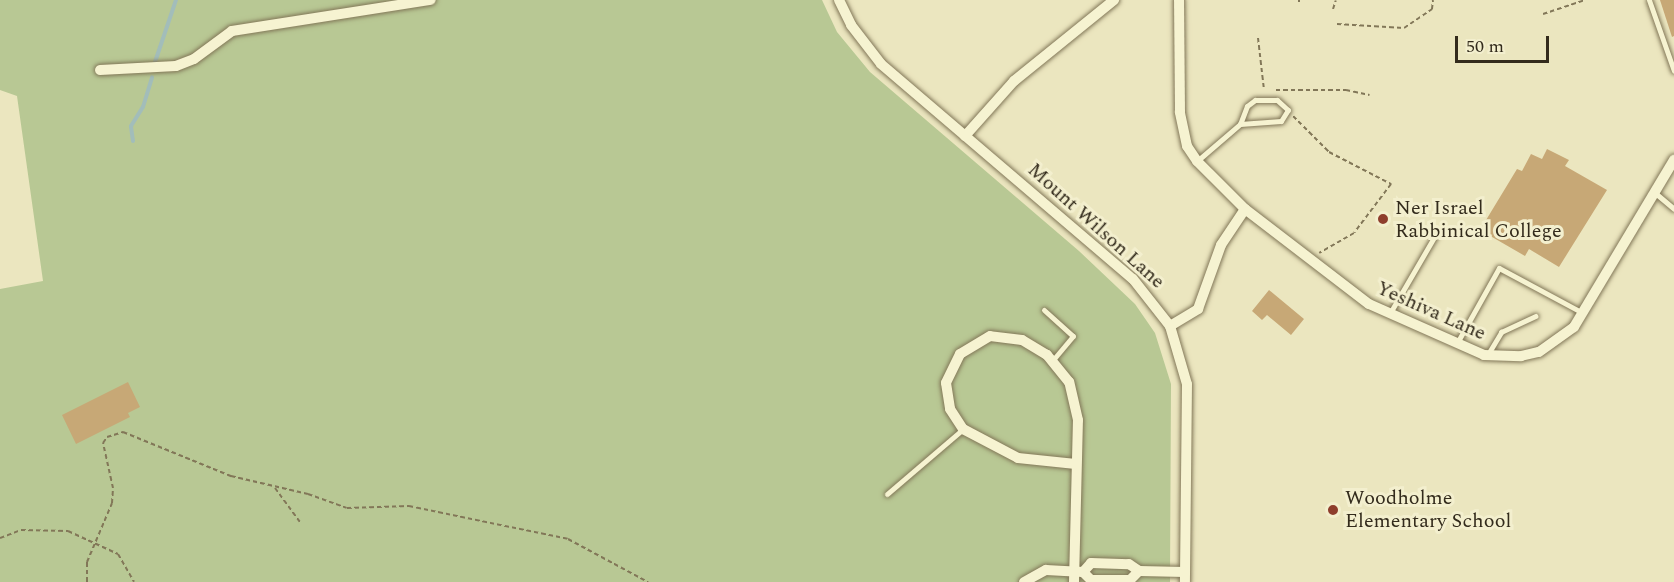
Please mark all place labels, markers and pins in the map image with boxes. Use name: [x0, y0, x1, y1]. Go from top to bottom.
place label: Ner Israel Rabbinical College: [1395, 196, 1562, 243]
marker: Ner Israel Rabbinical College: [1376, 212, 1390, 226]
place label: Woodholme Elementary School: [1345, 486, 1511, 533]
marker: Woodholme Elementary School: [1326, 503, 1340, 517]

